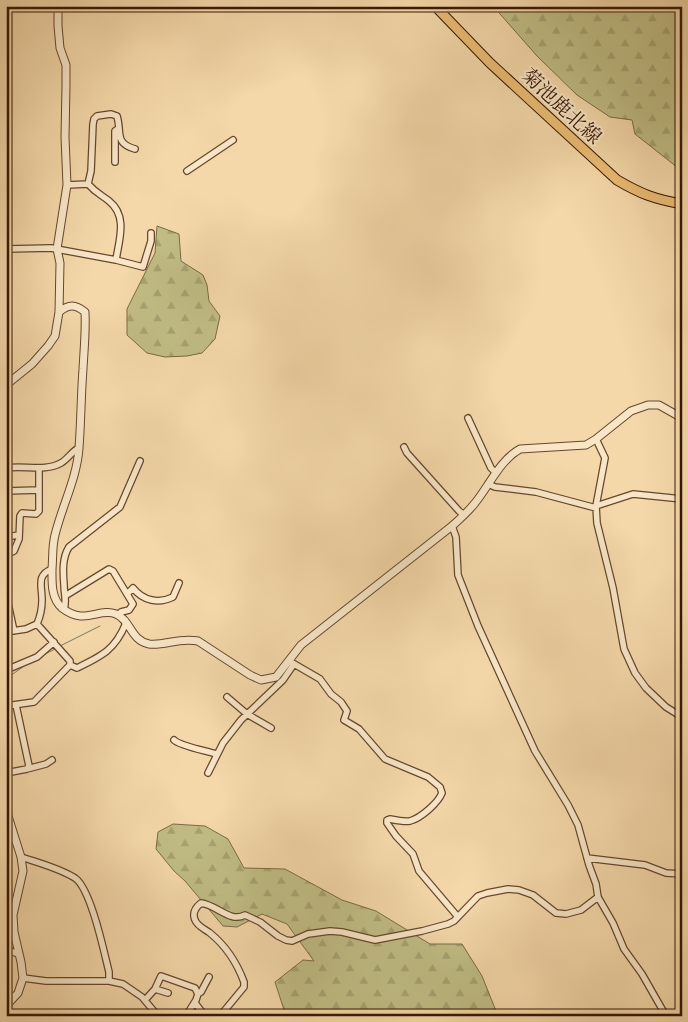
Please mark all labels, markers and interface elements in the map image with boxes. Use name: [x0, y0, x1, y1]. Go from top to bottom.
street label: 菊池鹿北線: [516, 64, 606, 150]

